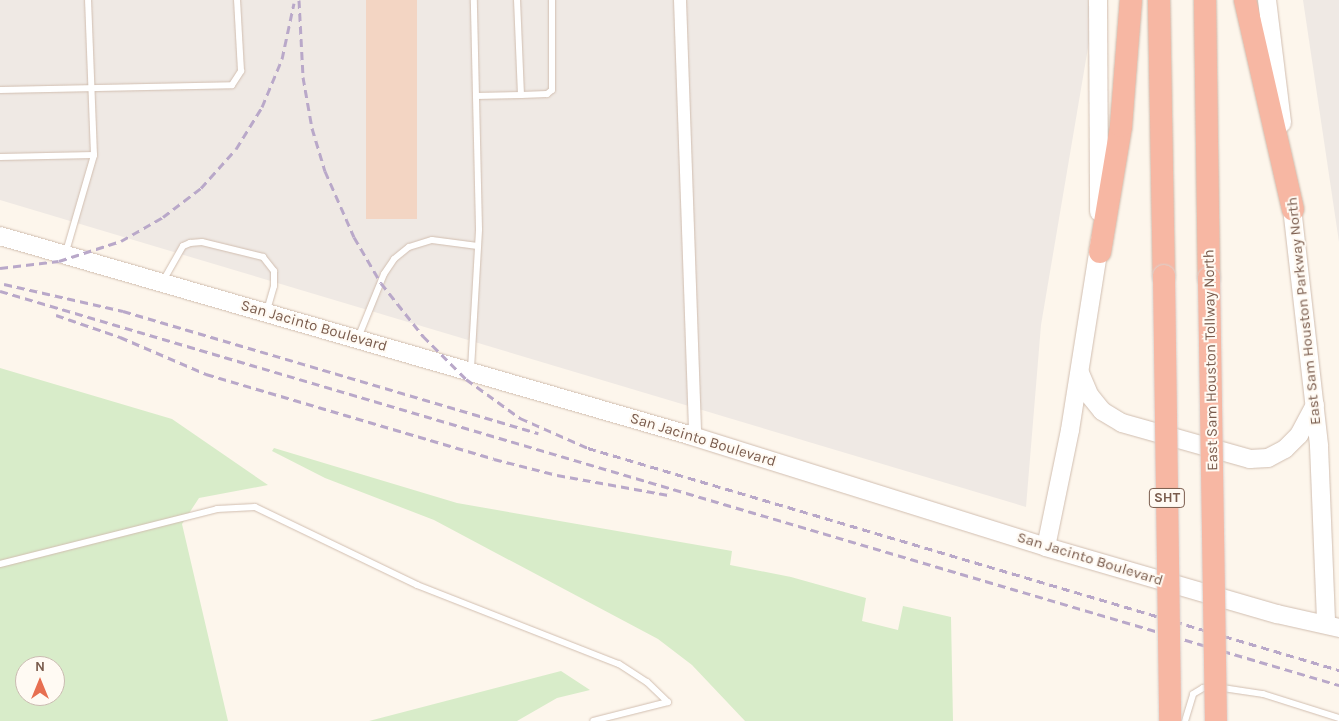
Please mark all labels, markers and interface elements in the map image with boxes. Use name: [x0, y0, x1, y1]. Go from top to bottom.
street label: East Sam Houston Parkway North: [1283, 196, 1325, 426]
street label: East Sam Houston Tollway North: [1200, 249, 1222, 471]
street label: San Jacinto Boulevard: [239, 296, 389, 356]
street label: San Jacinto Boulevard: [628, 409, 778, 471]
road number: SHT: [1148, 486, 1186, 509]
street label: San Jacinto Boulevard: [1015, 528, 1165, 590]
north arrow: [15, 656, 65, 706]
text: N: [35, 658, 45, 675]

